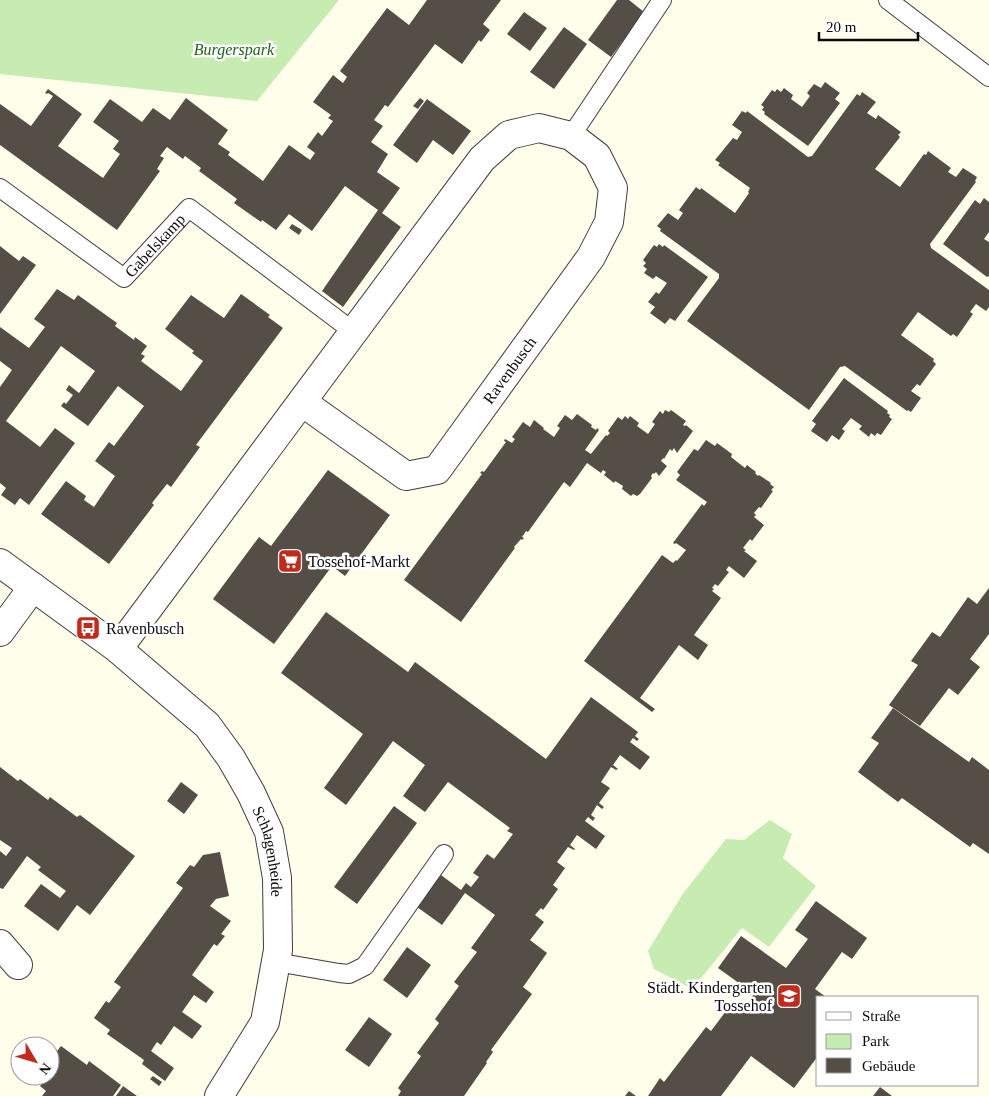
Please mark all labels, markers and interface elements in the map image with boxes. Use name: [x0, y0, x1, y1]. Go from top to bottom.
scale bar: [819, 10, 918, 42]
text: 20 m: [826, 19, 857, 35]
park label: Burgerspark: [194, 41, 275, 59]
street label: Gabelskamp: [121, 210, 189, 281]
street label: Ravenbusch: [480, 334, 539, 407]
supermarket icon: Tossehof-Markt: [277, 548, 303, 574]
place label: Tossehof-Markt: [308, 553, 411, 570]
bus stop icon: Ravenbusch: [75, 615, 101, 641]
place label: Ravenbusch: [106, 620, 184, 637]
street label: Schlagenheide: [249, 803, 285, 897]
place label: Städt. Kindergarten Tossehof: [647, 979, 773, 1014]
school or university icon: Städt. Kindergarten Tossehof: [776, 983, 802, 1009]
legend: [816, 996, 979, 1086]
text: Straße: [862, 1008, 901, 1024]
text: Park: [862, 1033, 890, 1049]
north arrow: [10, 1036, 60, 1086]
text: Gebäude: [862, 1058, 916, 1074]
text: N: [36, 1060, 54, 1077]

